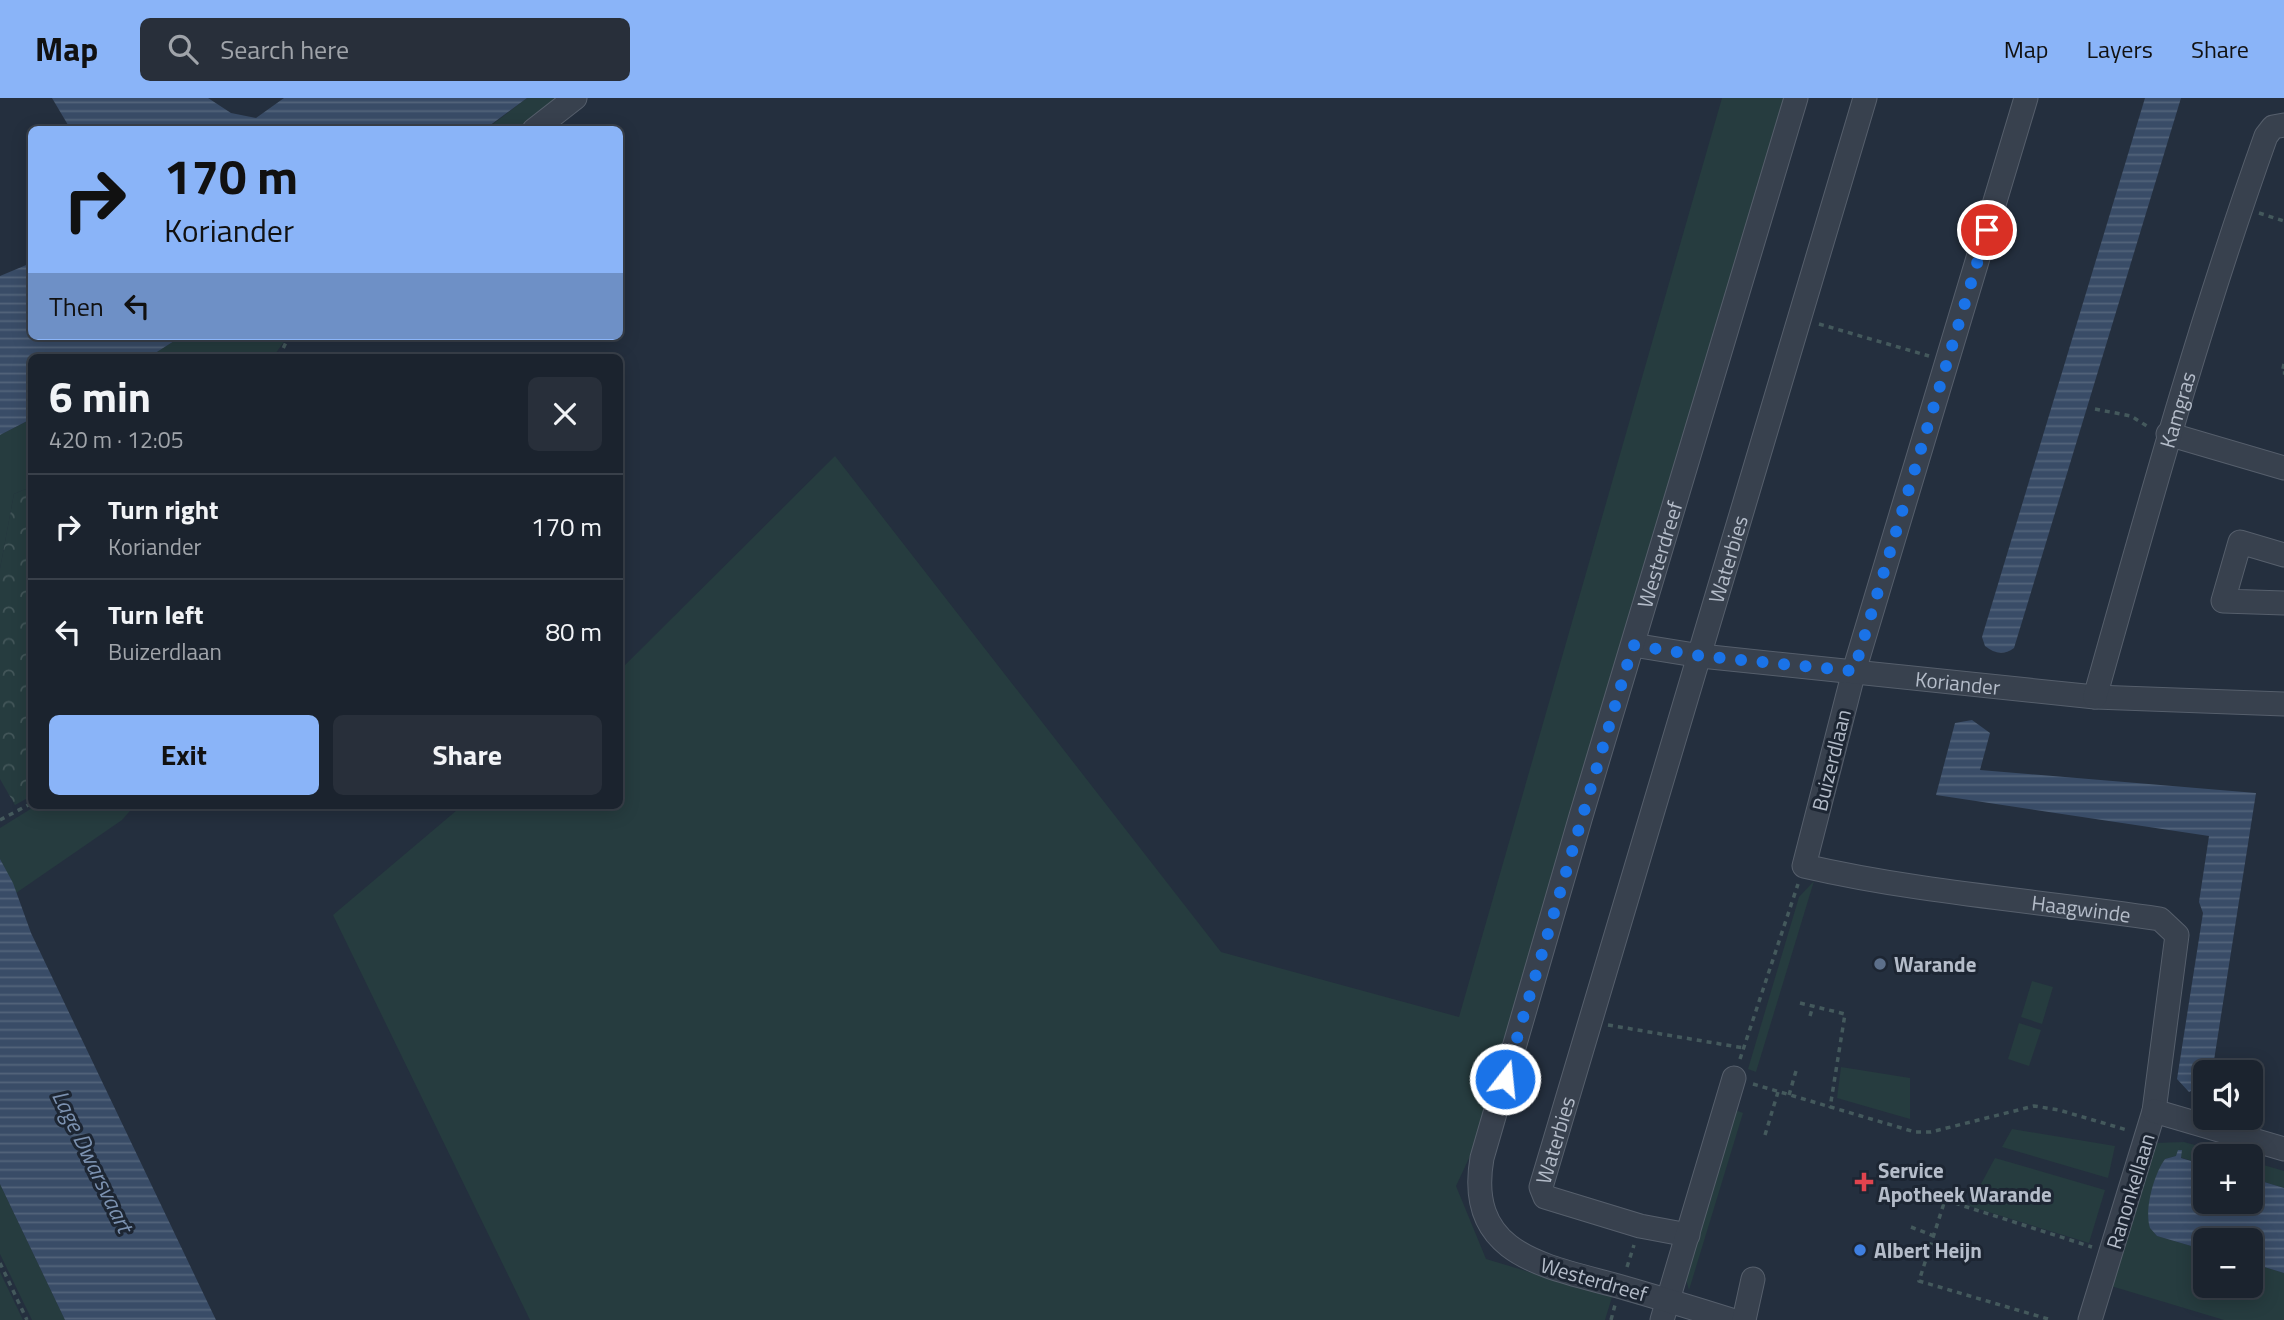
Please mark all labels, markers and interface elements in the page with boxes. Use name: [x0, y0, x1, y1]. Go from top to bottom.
search box: [140, 18, 630, 81]
text: Map: [35, 24, 98, 74]
icon: search: [164, 30, 202, 68]
text: Search here: [220, 30, 349, 69]
text: Map: [2004, 31, 2049, 67]
text: Layers: [2087, 31, 2153, 67]
text: Share: [2191, 31, 2249, 67]
text: 170 m: [164, 138, 298, 213]
icon: right: [49, 154, 140, 245]
pin: [1957, 200, 2017, 260]
text: Koriander: [164, 206, 294, 254]
icon: arrive: [1968, 211, 2006, 249]
text: Then: [49, 287, 104, 326]
icon: left: [118, 287, 156, 325]
text: 6 min: [49, 364, 151, 428]
street label: Kamgras: [2151, 367, 2204, 452]
button: close: [528, 377, 602, 451]
text: 420 m · 12:05: [49, 422, 184, 457]
text: Turn right: [108, 490, 219, 529]
street label: Westerdreef: [1628, 497, 1690, 612]
text: 170 m: [531, 507, 602, 546]
icon: right: [49, 508, 87, 546]
street label: Waterbies: [1700, 511, 1756, 607]
text: Koriander: [108, 529, 202, 564]
text: Turn left: [108, 595, 203, 634]
text: 80 m: [545, 612, 602, 651]
icon: left: [49, 613, 87, 651]
text: Buizerdlaan: [108, 634, 222, 669]
street label: Koriander: [1914, 662, 2002, 703]
street label: Buizerdlaan: [1803, 706, 1859, 814]
button: Exit: [49, 715, 319, 795]
button: Share: [333, 715, 602, 795]
street label: Haagwinde: [2030, 886, 2133, 931]
place label: Warande: [1894, 948, 1976, 980]
marker: Warande: [1872, 956, 1888, 972]
position arrow: [1468, 1042, 1542, 1116]
map controls: [2193, 1060, 2263, 1298]
button: sound: [2193, 1060, 2263, 1130]
water label: Lage Dwarsvaart: [43, 1084, 144, 1241]
street label: Waterbies: [1527, 1092, 1583, 1188]
street label: Ranonkellaan: [2097, 1129, 2163, 1253]
button: +: [2193, 1144, 2263, 1214]
place label: Service Apotheek Warande: [1878, 1154, 2052, 1210]
marker: Service Apotheek Warande: [1856, 1174, 1872, 1190]
button: −: [2193, 1228, 2263, 1298]
place label: Albert Heijn: [1874, 1234, 1982, 1266]
marker: Albert Heijn: [1852, 1242, 1868, 1258]
street label: Westerdreef: [1537, 1248, 1651, 1310]

